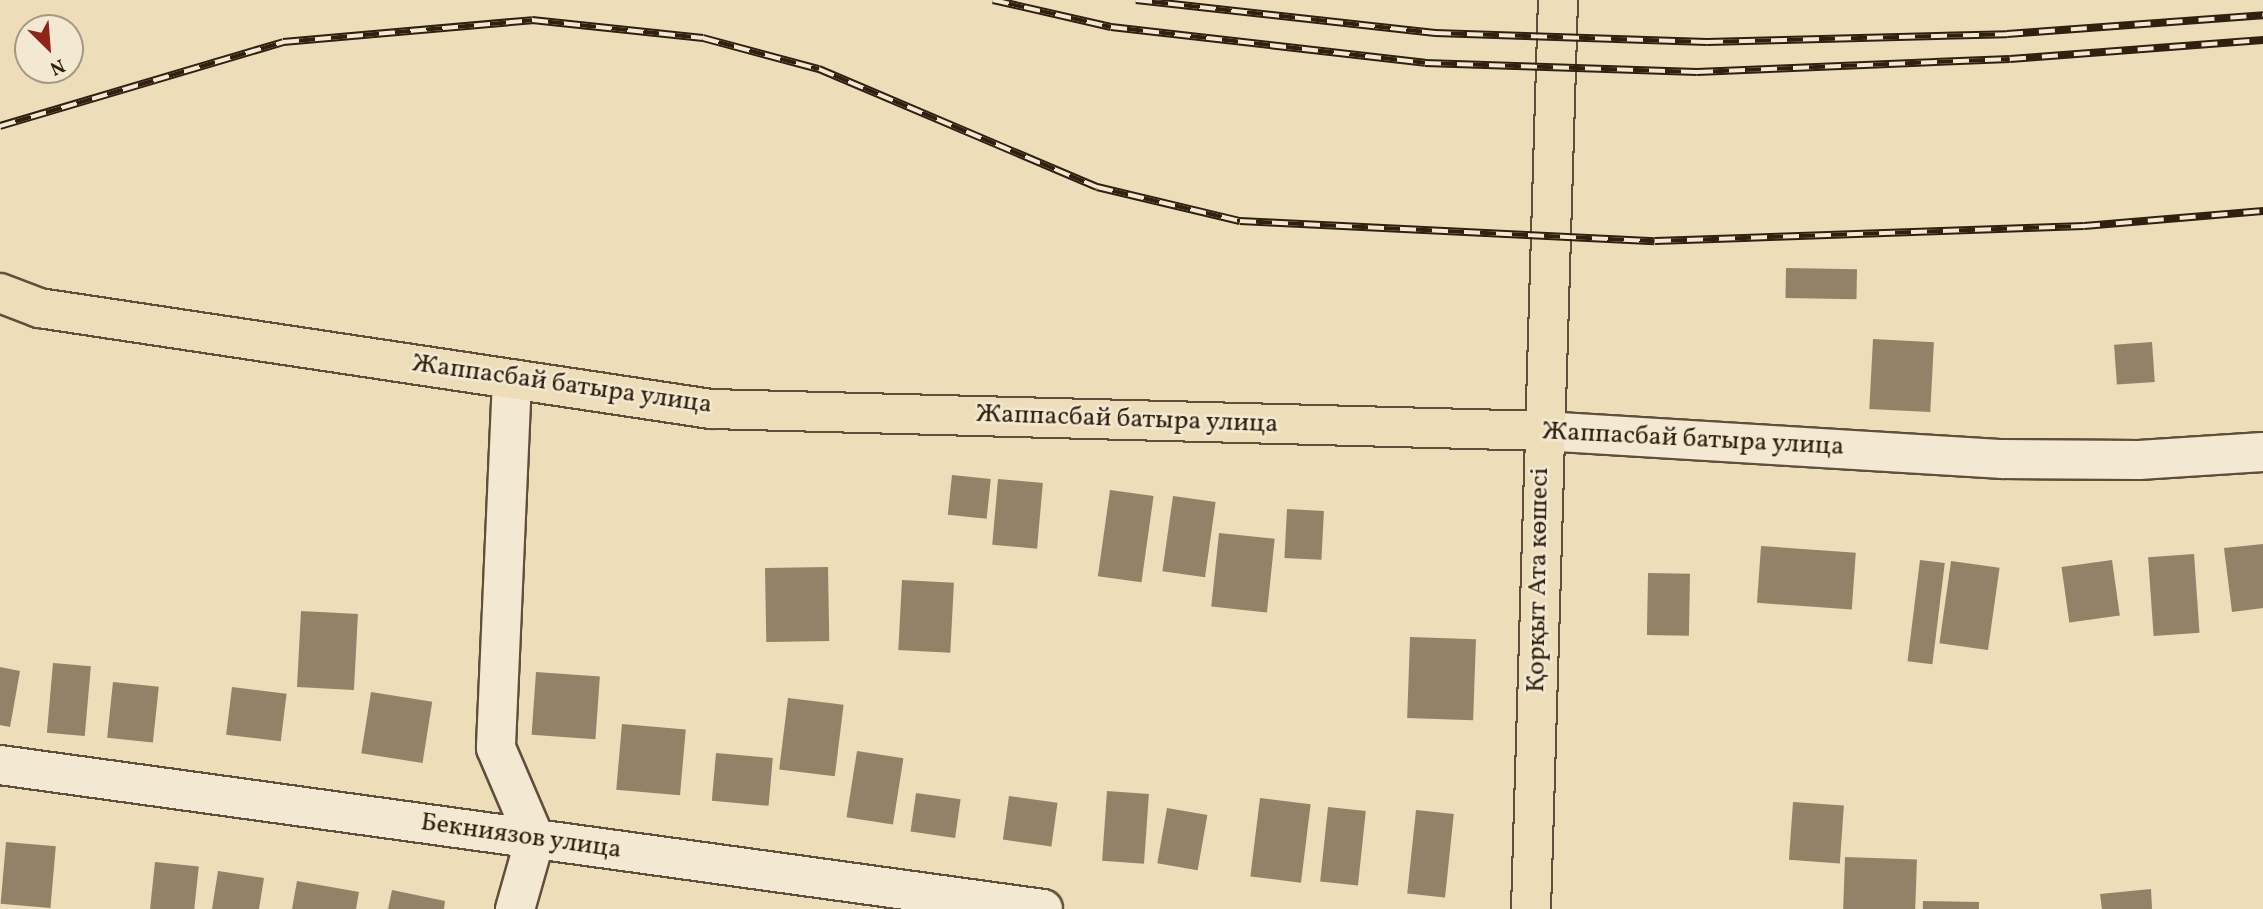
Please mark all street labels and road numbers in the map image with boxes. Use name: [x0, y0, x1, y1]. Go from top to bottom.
street label: Жаппасбай батыра улица: [410, 348, 714, 422]
street label: Жаппасбай батыра улица: [975, 399, 1279, 441]
street label: Жаппасбай батыра улица: [1541, 416, 1845, 464]
street label: Қорқыт Ата көшесі: [1521, 467, 1557, 693]
street label: Бекниязов улица: [418, 807, 624, 867]

